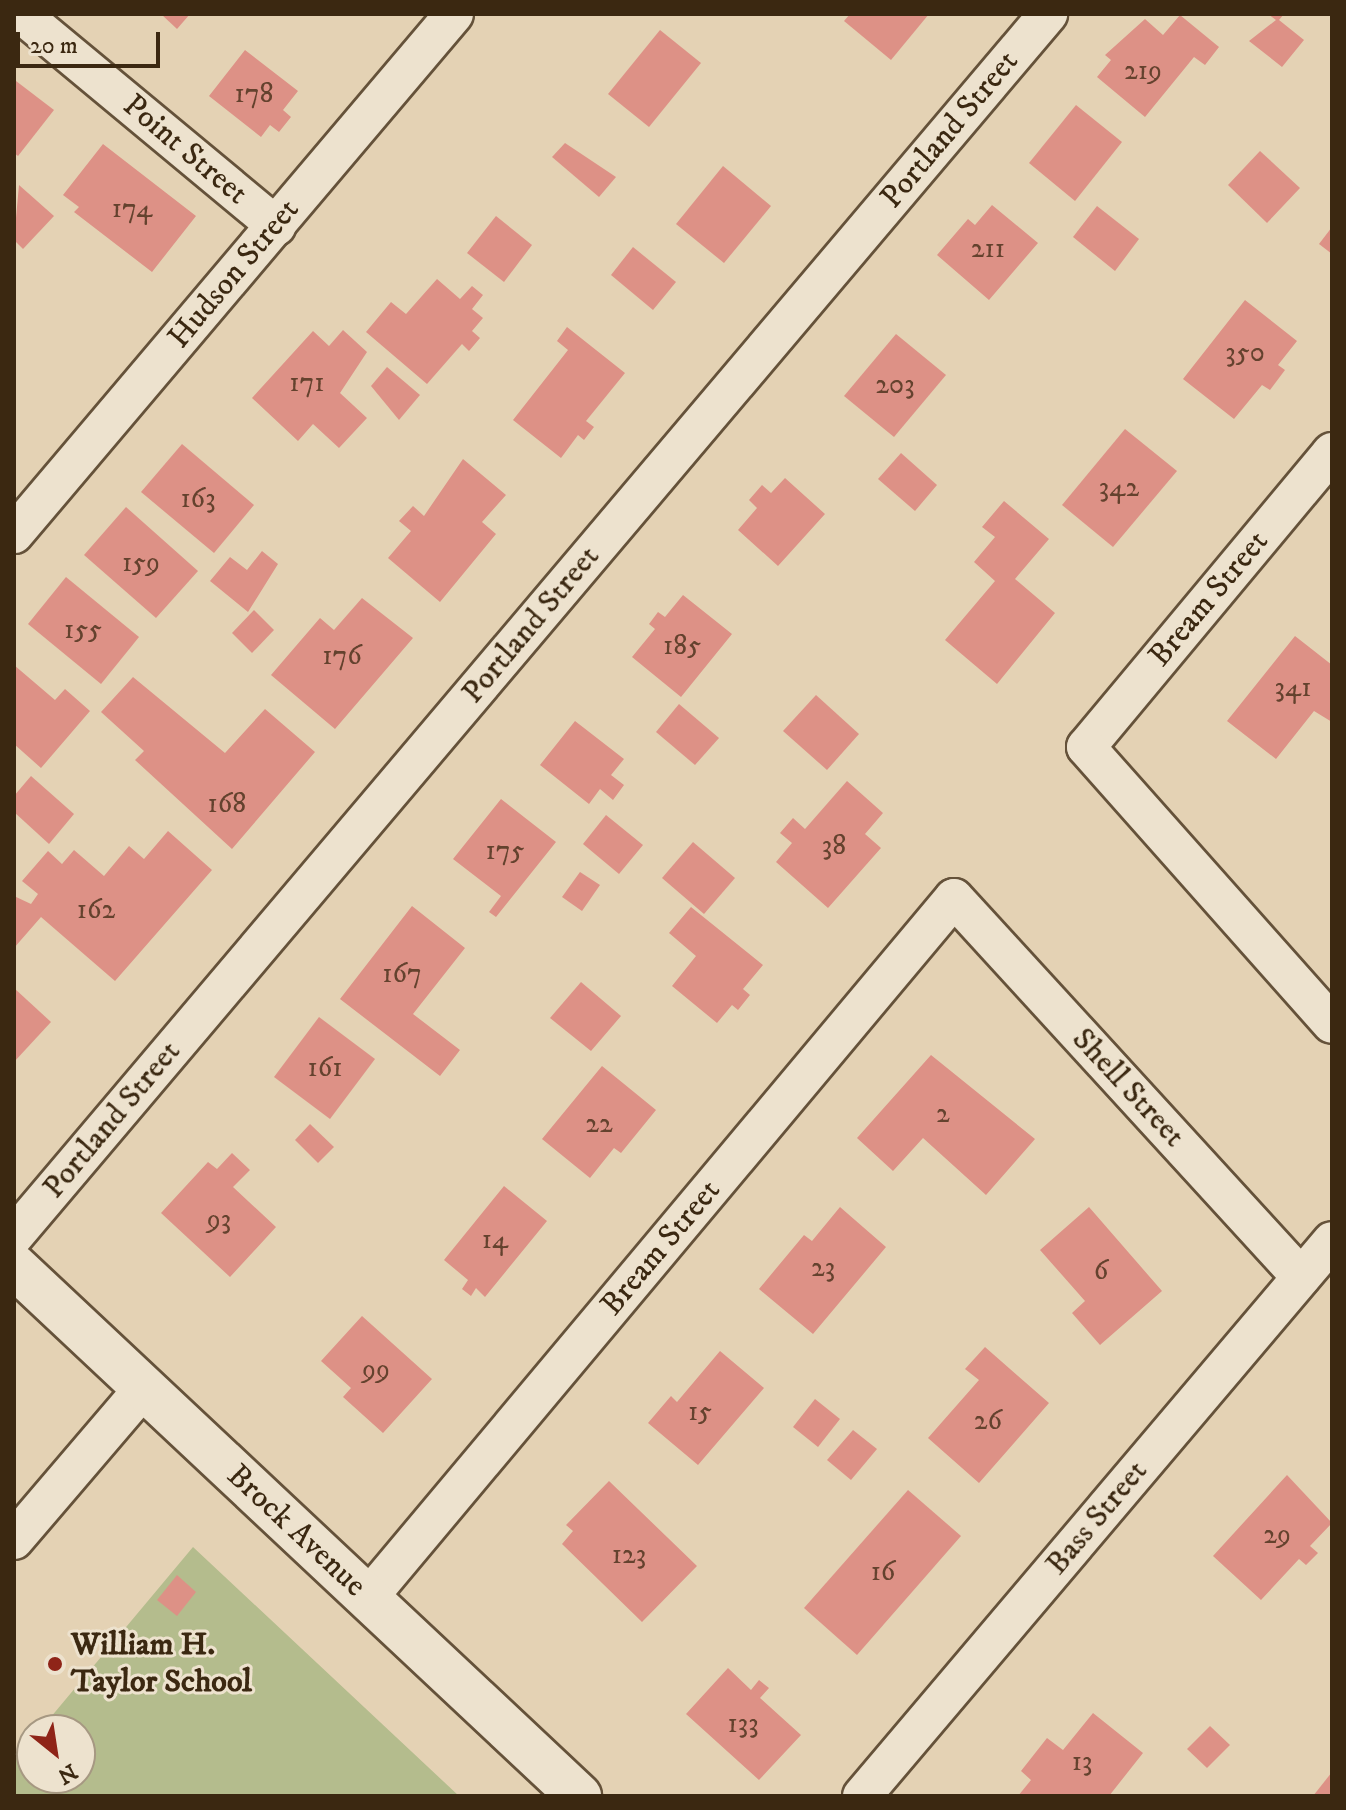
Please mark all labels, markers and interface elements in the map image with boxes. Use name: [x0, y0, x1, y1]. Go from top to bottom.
scale bar: [20, 16, 164, 66]
text: 20 m: [30, 31, 78, 61]
street label: Portland Street: [873, 43, 1027, 217]
house number: 219: [1124, 54, 1162, 88]
house number: 178: [234, 77, 274, 111]
street label: Point Street: [115, 87, 255, 213]
street label: Hudson Street: [160, 191, 308, 357]
house number: 174: [112, 192, 152, 226]
house number: 211: [971, 232, 1005, 266]
house number: 350: [1225, 336, 1265, 370]
house number: 171: [289, 366, 325, 400]
house number: 203: [875, 368, 915, 402]
house number: 342: [1099, 471, 1139, 505]
house number: 163: [180, 482, 216, 516]
street label: Bream Street: [1141, 523, 1277, 675]
street label: Portland Street: [454, 538, 608, 712]
house number: 159: [122, 546, 160, 580]
house number: 155: [64, 613, 102, 647]
house number: 185: [663, 629, 701, 663]
house number: 176: [322, 639, 362, 673]
house number: 341: [1275, 671, 1311, 705]
house number: 168: [208, 787, 246, 821]
house number: 38: [822, 829, 846, 863]
house number: 175: [486, 834, 524, 868]
house number: 162: [77, 893, 115, 927]
house number: 167: [382, 957, 422, 991]
street label: Shell Street: [1063, 1021, 1193, 1155]
street label: Portland Street: [35, 1033, 189, 1207]
house number: 161: [308, 1051, 342, 1085]
house number: 2: [936, 1097, 950, 1131]
house number: 22: [585, 1107, 613, 1141]
street label: Bream Street: [593, 1172, 729, 1324]
house number: 93: [207, 1203, 231, 1237]
house number: 14: [482, 1223, 508, 1257]
house number: 23: [811, 1251, 835, 1285]
house number: 6: [1094, 1254, 1108, 1288]
house number: 99: [362, 1353, 390, 1387]
house number: 15: [688, 1395, 712, 1429]
house number: 26: [974, 1404, 1002, 1438]
street label: Bass Street: [1038, 1453, 1156, 1583]
street label: Brock Avenue: [218, 1457, 374, 1605]
house number: 29: [1263, 1518, 1291, 1552]
house number: 123: [612, 1538, 646, 1572]
house number: 16: [871, 1555, 895, 1589]
place label: William H. Taylor School: [71, 1627, 252, 1702]
marker: William H. Taylor School: [46, 1655, 64, 1673]
house number: 133: [727, 1707, 759, 1741]
north arrow: [16, 1714, 96, 1794]
house number: 13: [1072, 1745, 1092, 1779]
text: N: [53, 1757, 82, 1790]

